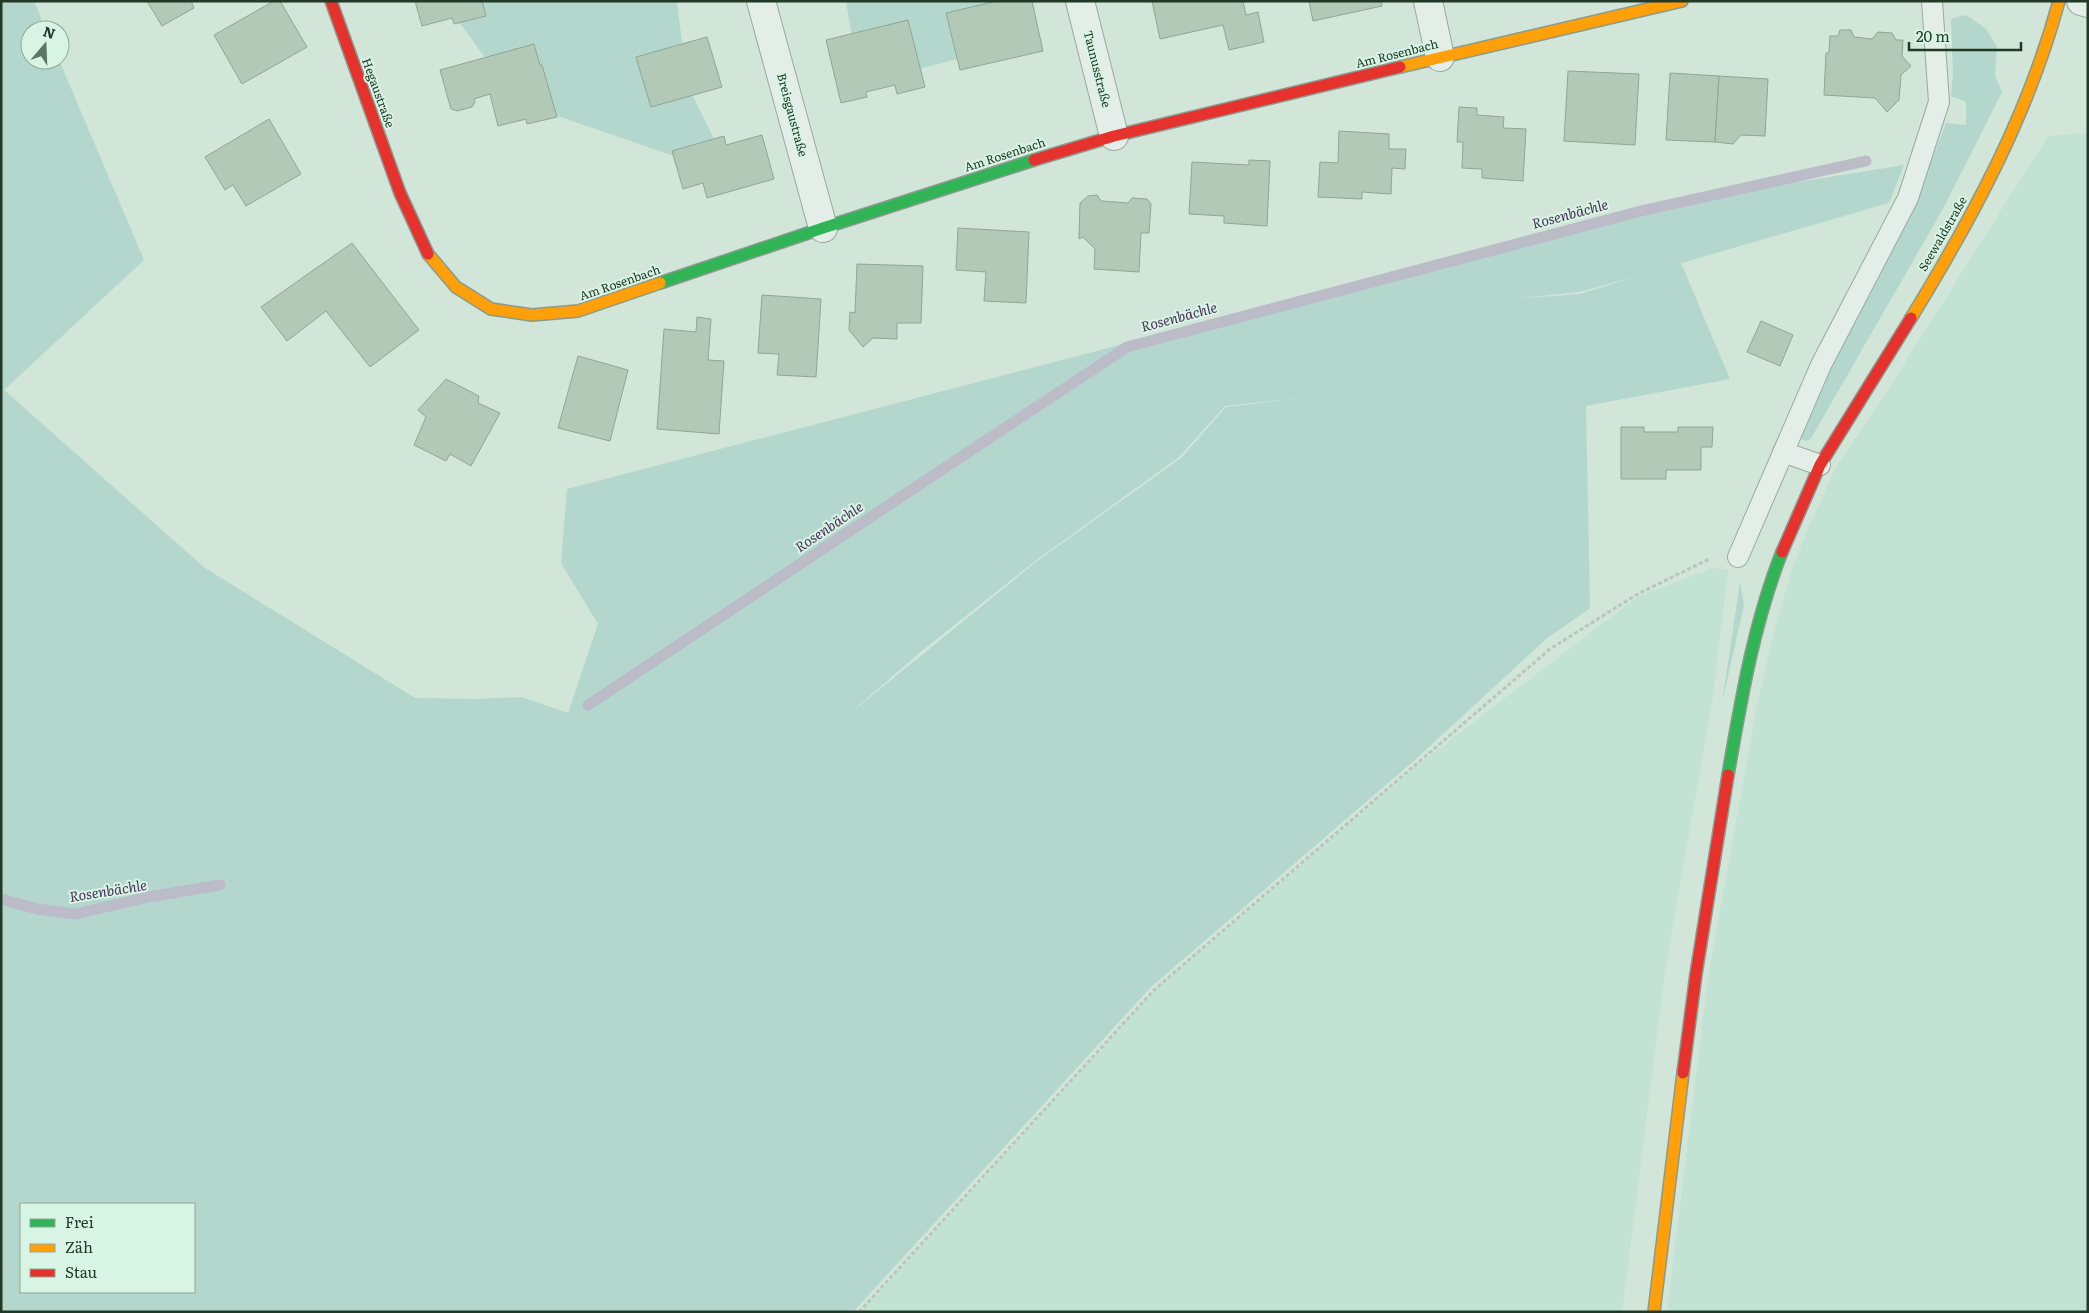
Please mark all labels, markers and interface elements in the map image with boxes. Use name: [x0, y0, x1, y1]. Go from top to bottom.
north arrow: [20, 20, 70, 70]
text: N: [41, 20, 59, 43]
scale bar: [1909, 20, 2022, 52]
text: 20 m: [1916, 24, 1950, 47]
street label: Taunusstraße: [1080, 28, 1116, 109]
street label: Am Rosenbach: [1354, 34, 1440, 72]
street label: Hegaustraße: [358, 55, 400, 130]
street label: Breisgaustraße: [773, 71, 813, 159]
street label: Am Rosenbach: [962, 132, 1048, 176]
water label: Rosenbächle: [1529, 193, 1610, 233]
street label: Seewaldstraße: [1913, 193, 1971, 274]
street label: Am Rosenbach: [577, 260, 663, 304]
water label: Rosenbächle: [1138, 296, 1219, 336]
water label: Rosenbächle: [790, 496, 867, 556]
water label: Rosenbächle: [68, 874, 148, 906]
legend: [20, 1203, 195, 1293]
text: Frei: [65, 1210, 94, 1233]
text: Zäh: [65, 1235, 93, 1258]
text: Stau: [65, 1260, 97, 1283]

